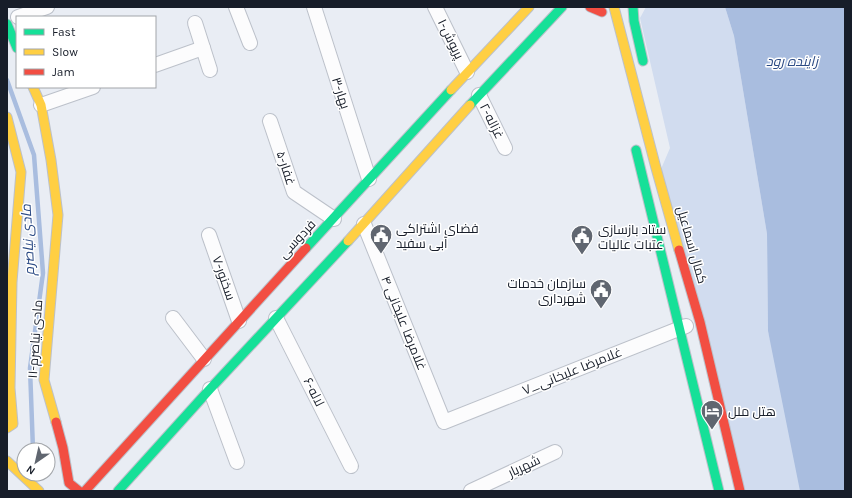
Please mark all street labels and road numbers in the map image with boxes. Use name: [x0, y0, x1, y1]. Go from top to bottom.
street label: ۱-پریوش: [433, 17, 467, 63]
street label: ۳-بهار: [329, 75, 353, 111]
street label: ۲-غزاله: [477, 101, 507, 141]
street label: ۵-غفار: [273, 149, 299, 187]
street label: کمال اسماعیل: [673, 205, 710, 286]
street label: فردوسی: [275, 217, 319, 261]
street label: ۷-سخنور: [209, 254, 239, 302]
street label: ۴ غلامرضا علیخانی: [378, 274, 430, 372]
street label: ۱۱-مادی نیاصرم: [25, 299, 47, 379]
street label: ۷_غلامرضا علیخانی: [520, 344, 624, 398]
street label: ۶-لاله: [300, 375, 328, 409]
street label: شهریار: [505, 452, 543, 480]

